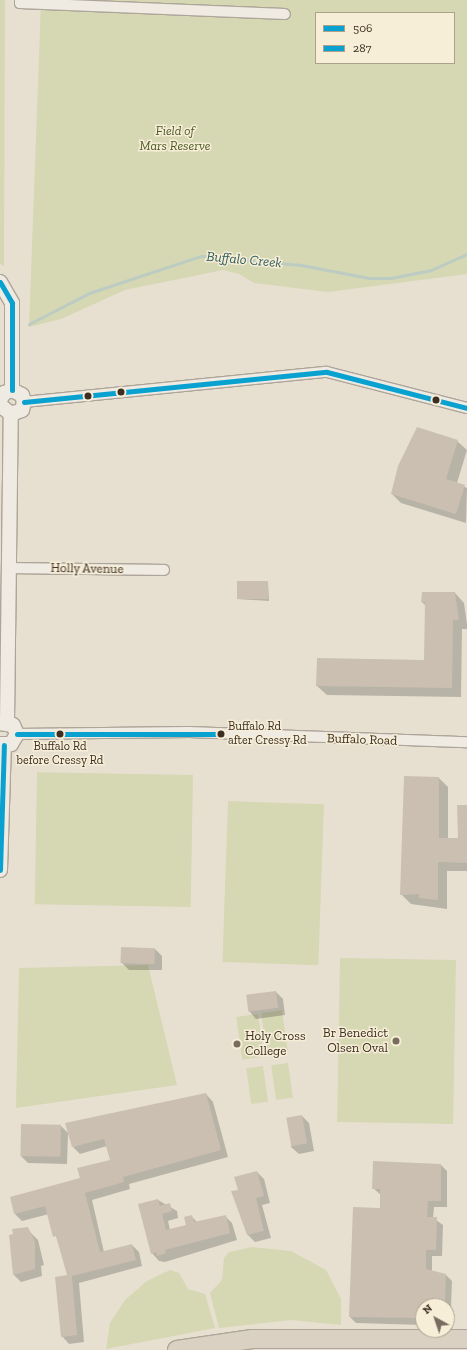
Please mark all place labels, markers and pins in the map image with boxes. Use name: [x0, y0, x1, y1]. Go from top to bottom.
unlabelled marker: [116, 387, 126, 397]
unlabelled marker: [83, 391, 93, 401]
unlabelled marker: [431, 395, 441, 405]
place label: Buffalo Rd after Cressy Rd: [228, 720, 307, 748]
marker: Buffalo Rd before Cressy Rd: [55, 729, 65, 739]
marker: Buffalo Rd after Cressy Rd: [216, 729, 226, 739]
place label: Buffalo Rd before Cressy Rd: [16, 740, 104, 768]
place label: Br Benedict Olsen Oval: [323, 1026, 388, 1057]
place label: Holy Cross College: [245, 1029, 306, 1060]
marker: Br Benedict Olsen Oval: [391, 1036, 401, 1046]
marker: Holy Cross College: [232, 1039, 242, 1049]

